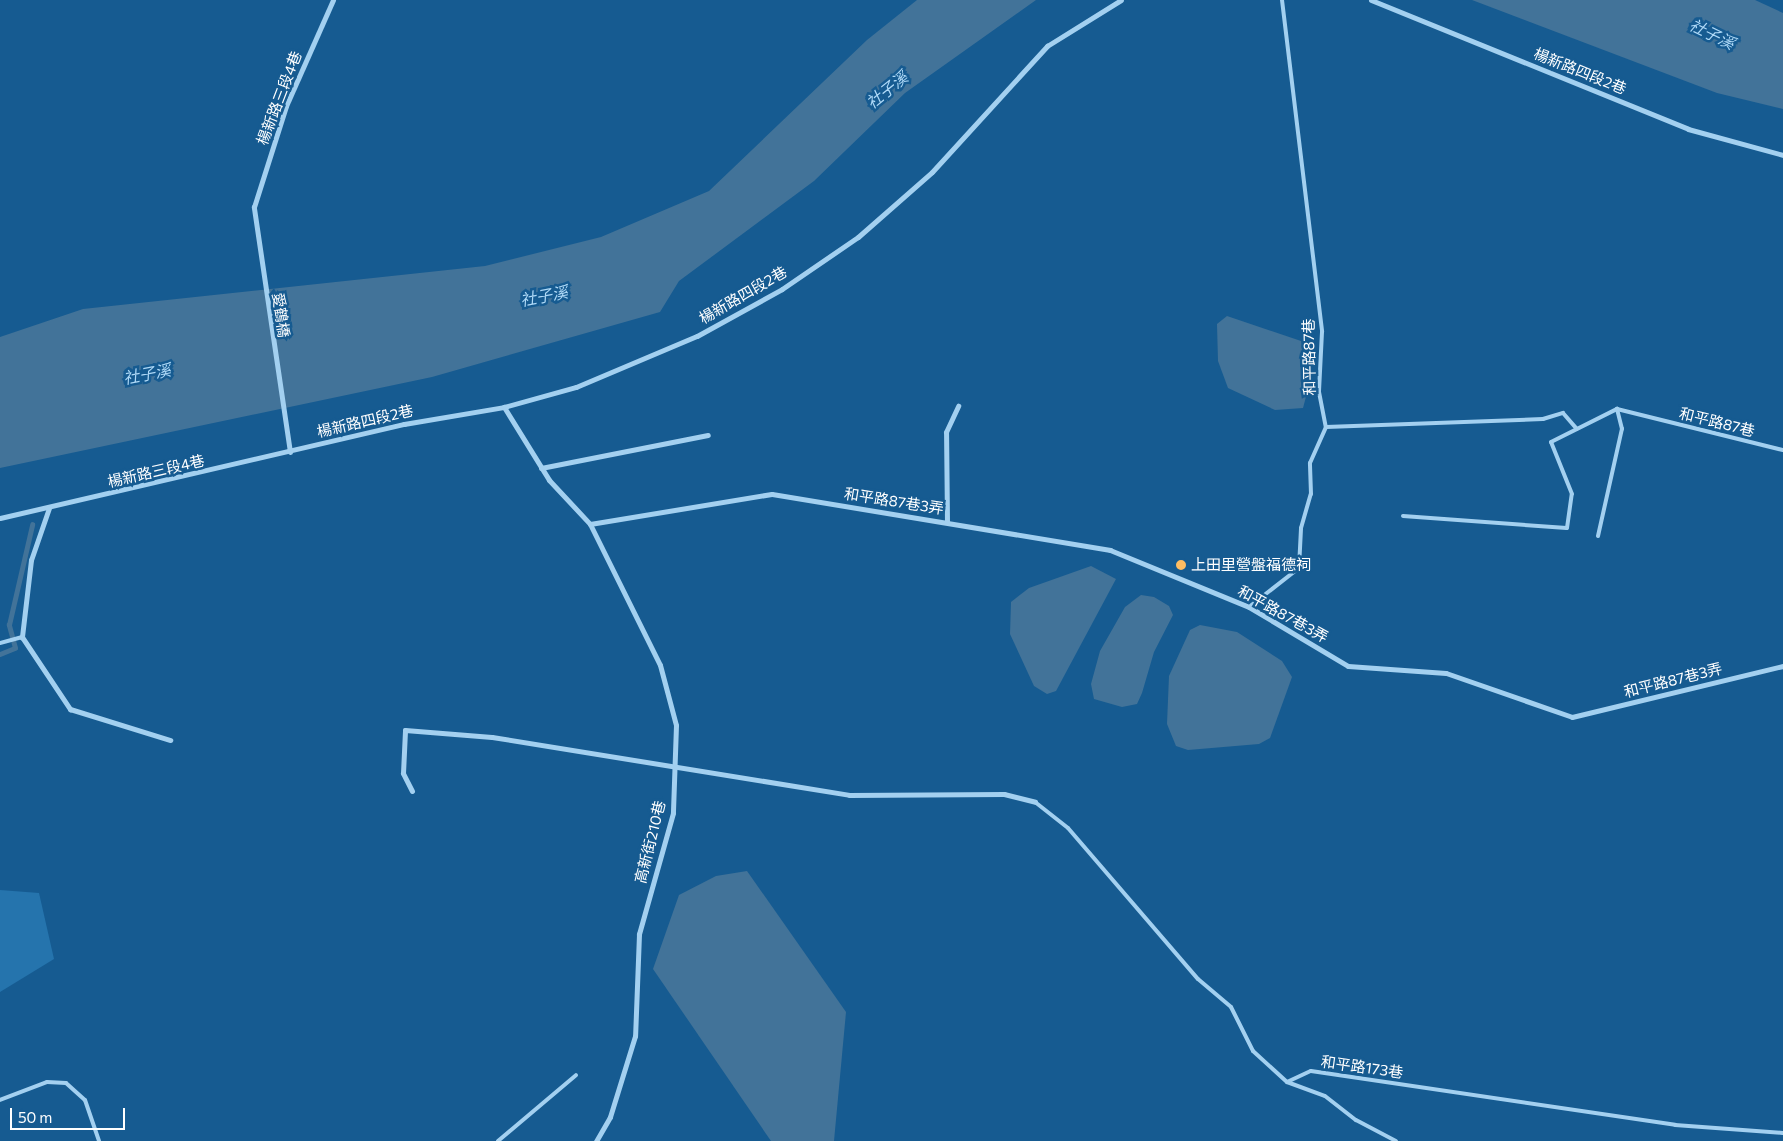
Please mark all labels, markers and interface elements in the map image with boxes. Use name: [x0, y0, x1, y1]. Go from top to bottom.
water label: 社子溪: [1686, 15, 1738, 53]
street label: 楊新路四段2巷: [1531, 44, 1629, 98]
street label: 楊新路三段4巷: [253, 49, 305, 147]
water label: 社子溪: [862, 67, 912, 113]
street label: 楊新路四段2巷: [696, 263, 790, 327]
water label: 社子溪: [519, 282, 569, 310]
street label: 愛鶴橋: [269, 291, 293, 339]
street label: 和平路87巷: [1299, 318, 1319, 396]
water label: 社子溪: [122, 360, 172, 388]
street label: 楊新路四段2巷: [315, 401, 415, 441]
street label: 和平路87巷: [1677, 404, 1757, 440]
street label: 楊新路三段4巷: [106, 451, 206, 491]
street label: 和平路87巷3弄: [843, 484, 945, 518]
place label: 上田里營盤福德祠: [1191, 556, 1311, 574]
marker: 上田里營盤福德祠: [1175, 559, 1187, 571]
street label: 和平路87巷3弄: [1235, 582, 1331, 646]
street label: 和平路87巷3弄: [1622, 659, 1724, 701]
street label: 高新街210巷: [631, 799, 669, 885]
street label: 和平路173巷: [1320, 1052, 1404, 1082]
scale bar: [12, 1098, 128, 1130]
text: 50 m: [18, 1108, 52, 1126]

